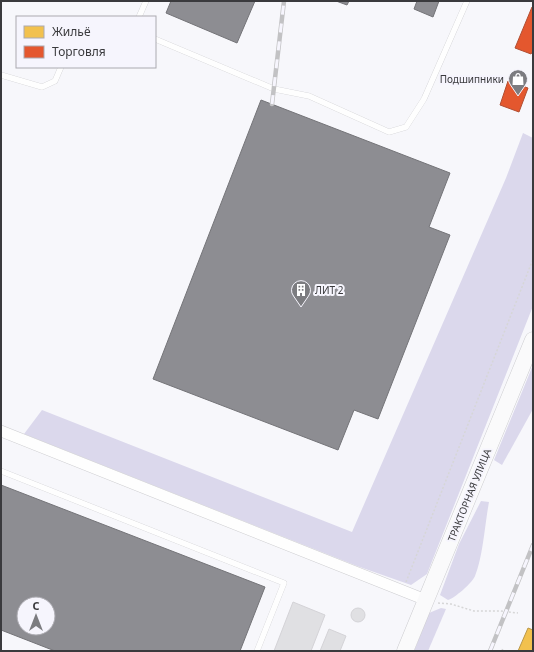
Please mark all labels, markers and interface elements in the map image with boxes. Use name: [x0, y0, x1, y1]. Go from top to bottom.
legend: [16, 16, 156, 68]
text: Жильё: [52, 23, 91, 40]
text: Торговля: [52, 43, 106, 60]
shop icon: Подшипники: [507, 68, 529, 96]
place label: Подшипники: [440, 72, 504, 86]
building icon: ЛИТ 2: [290, 279, 312, 307]
place label: ЛИТ 2: [315, 283, 344, 297]
street label: ТРАКТОРНАЯ УЛИЦА: [444, 446, 494, 544]
north arrow: [16, 596, 56, 636]
text: С: [32, 598, 40, 613]

